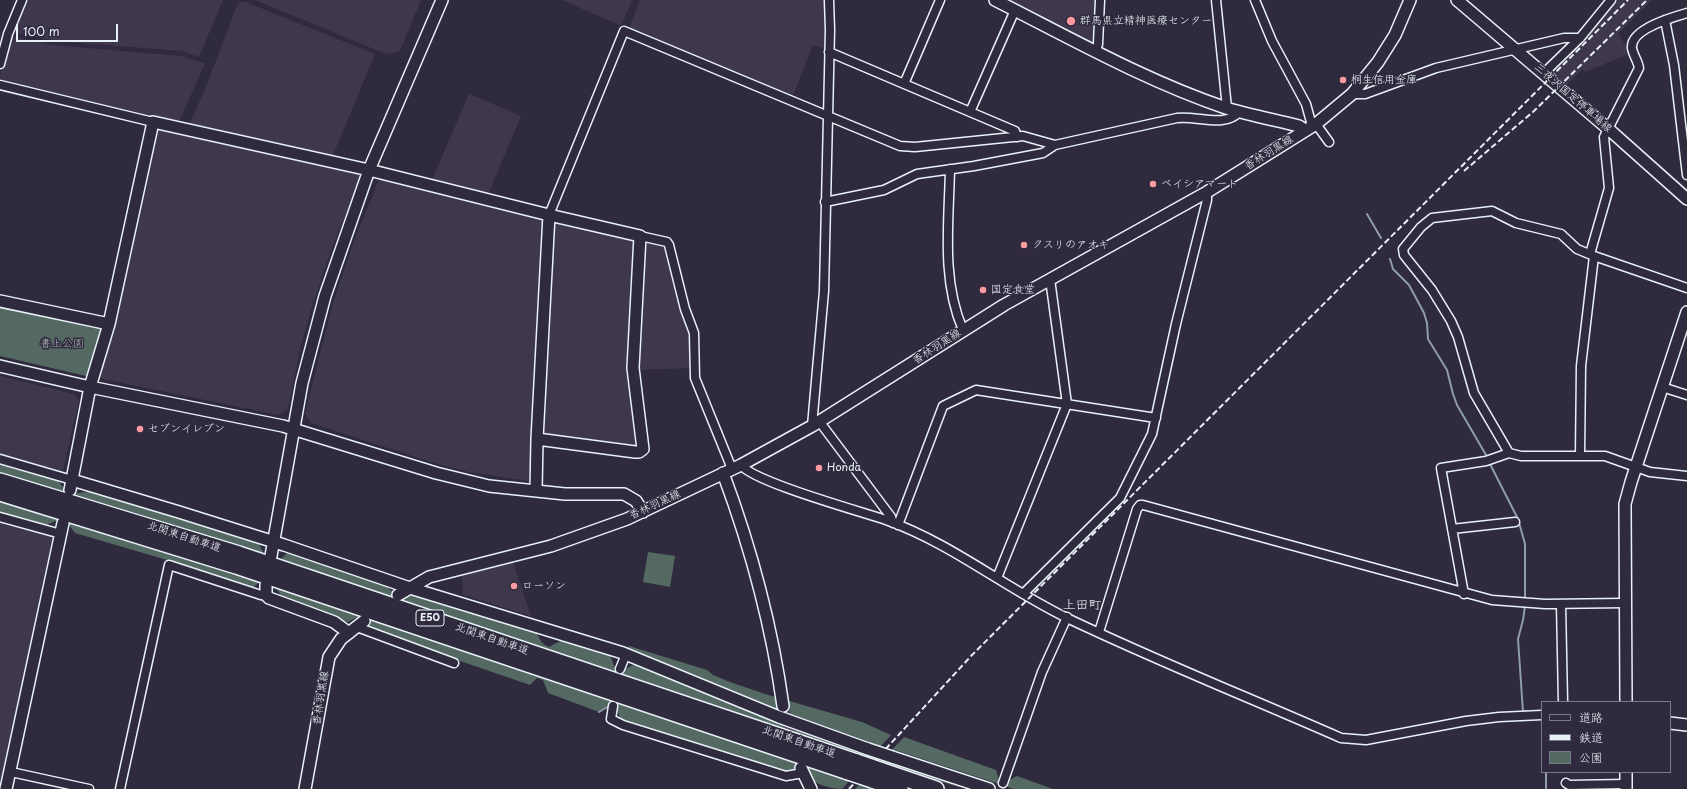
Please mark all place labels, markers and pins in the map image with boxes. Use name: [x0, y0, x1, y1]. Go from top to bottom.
place label: 群馬県立精神医療センター: [1080, 14, 1212, 28]
marker: 群馬県立精神医療センター: [1065, 15, 1077, 27]
place label: 桐生信用金庫: [1351, 73, 1417, 87]
marker: 桐生信用金庫: [1338, 75, 1348, 85]
place label: ベイシアマート: [1161, 177, 1238, 191]
marker: ベイシアマート: [1148, 179, 1158, 189]
place label: クスリのアオキ: [1032, 238, 1109, 252]
marker: クスリのアオキ: [1019, 240, 1029, 250]
place label: 国定食堂: [991, 283, 1035, 297]
marker: 国定食堂: [978, 285, 988, 295]
place label: セブンイレブン: [148, 422, 225, 436]
marker: セブンイレブン: [135, 424, 145, 434]
place label: Honda: [827, 461, 861, 475]
marker: Honda: [814, 463, 824, 473]
place label: ローソン: [522, 579, 566, 593]
marker: ローソン: [509, 581, 519, 591]

